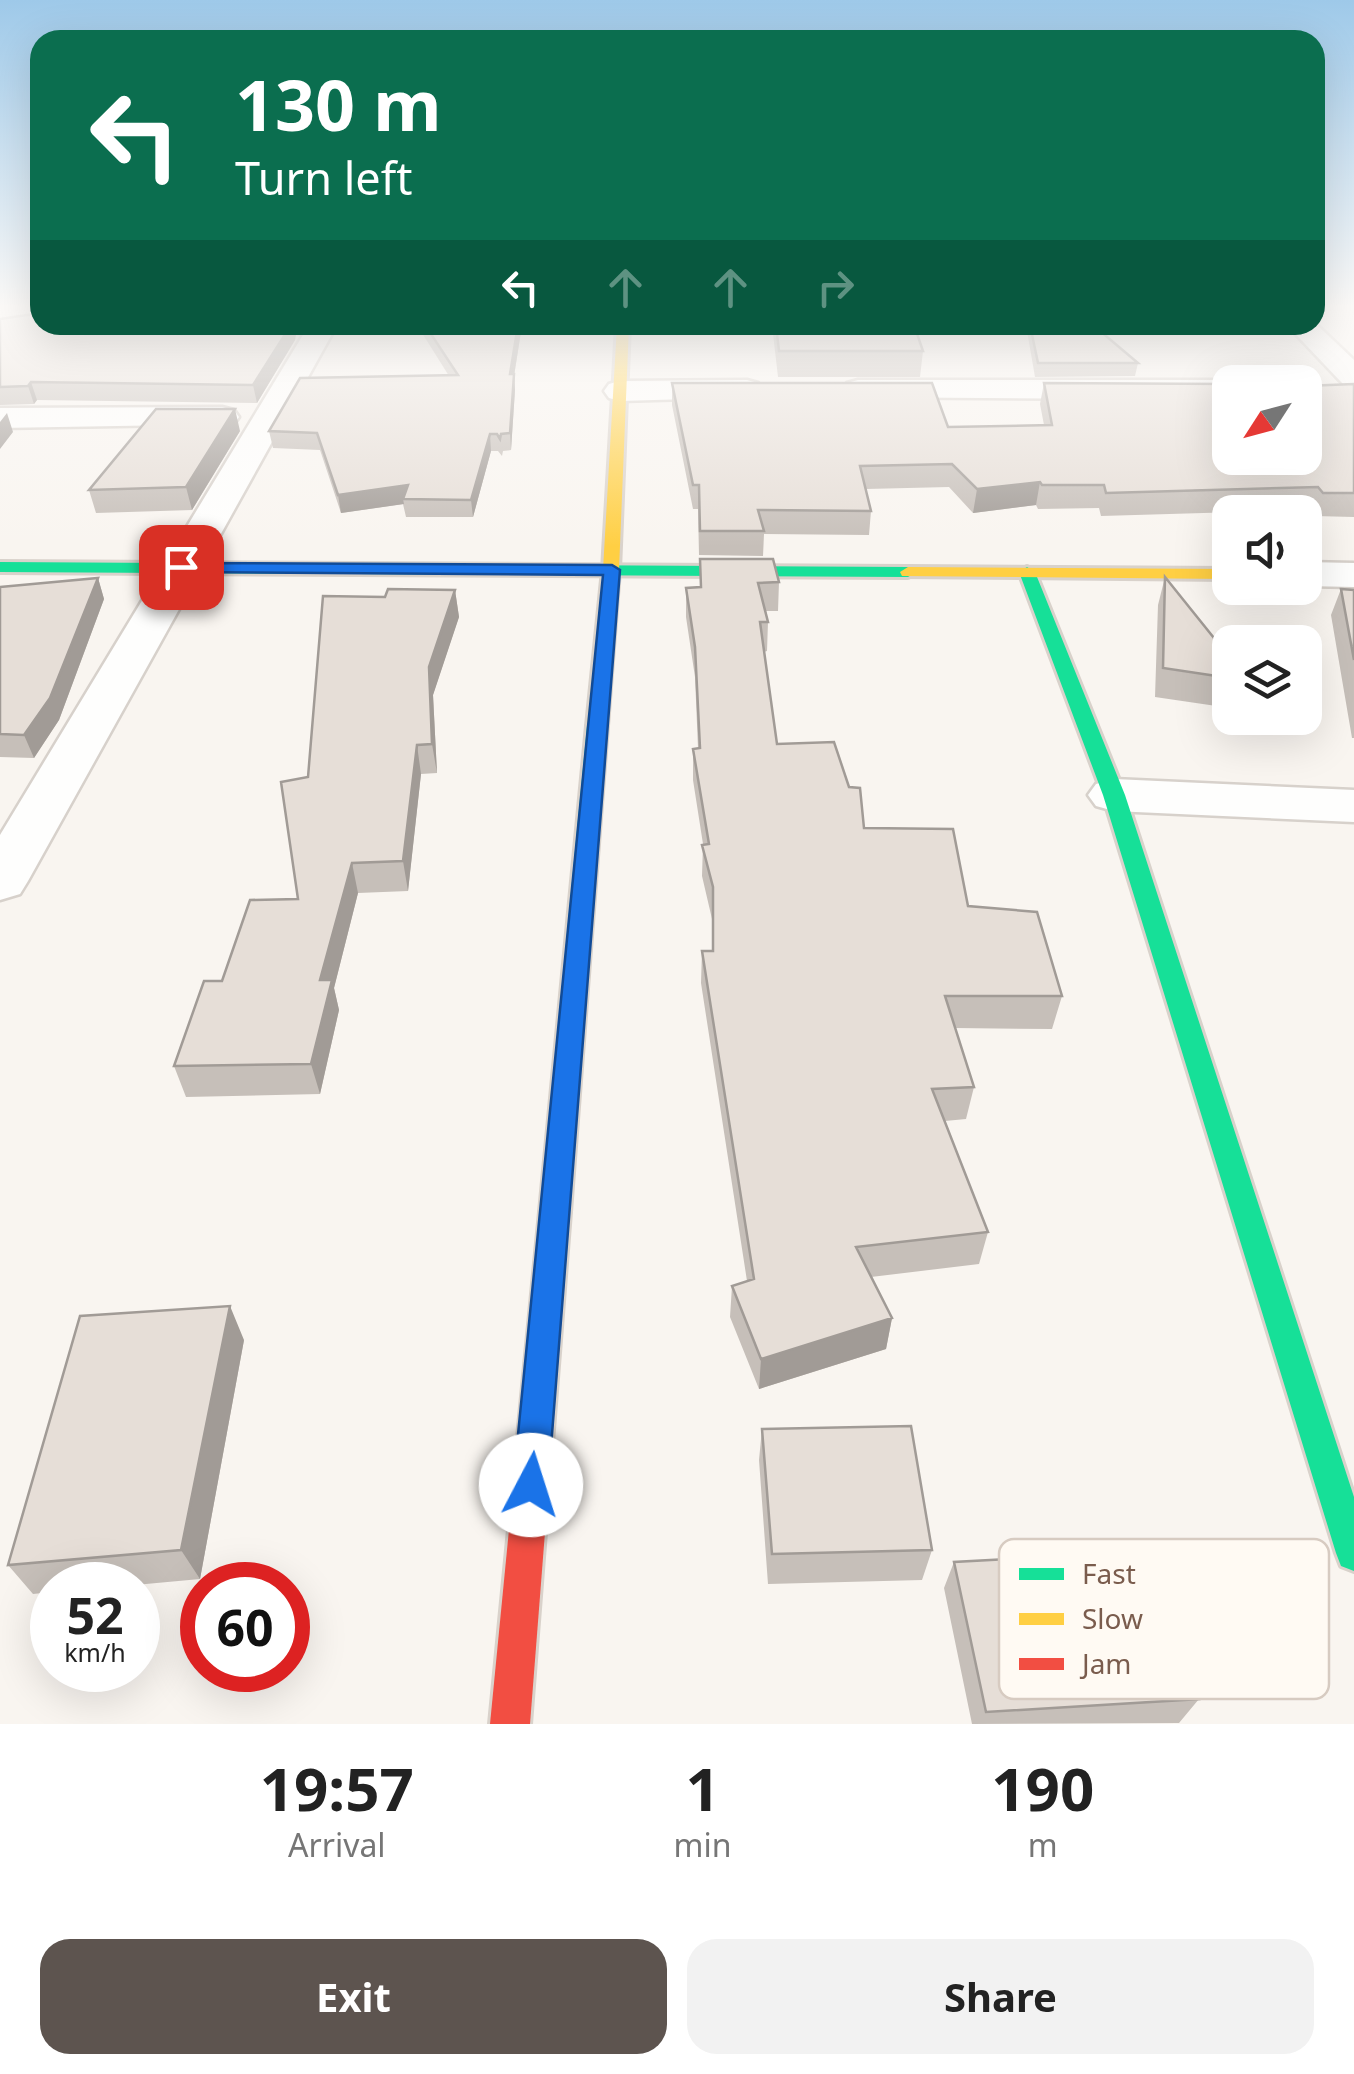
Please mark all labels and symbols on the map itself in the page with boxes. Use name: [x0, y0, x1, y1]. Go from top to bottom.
north arrow: [1212, 365, 1322, 475]
pin: [139, 525, 224, 610]
position arrow: [479, 1433, 583, 1537]
legend: [999, 1539, 1329, 1699]
text: Fast: [1082, 1554, 1136, 1592]
speed limit sign: 60: [180, 1562, 310, 1692]
text: Slow: [1082, 1599, 1143, 1637]
text: Jam: [1079, 1644, 1132, 1682]

